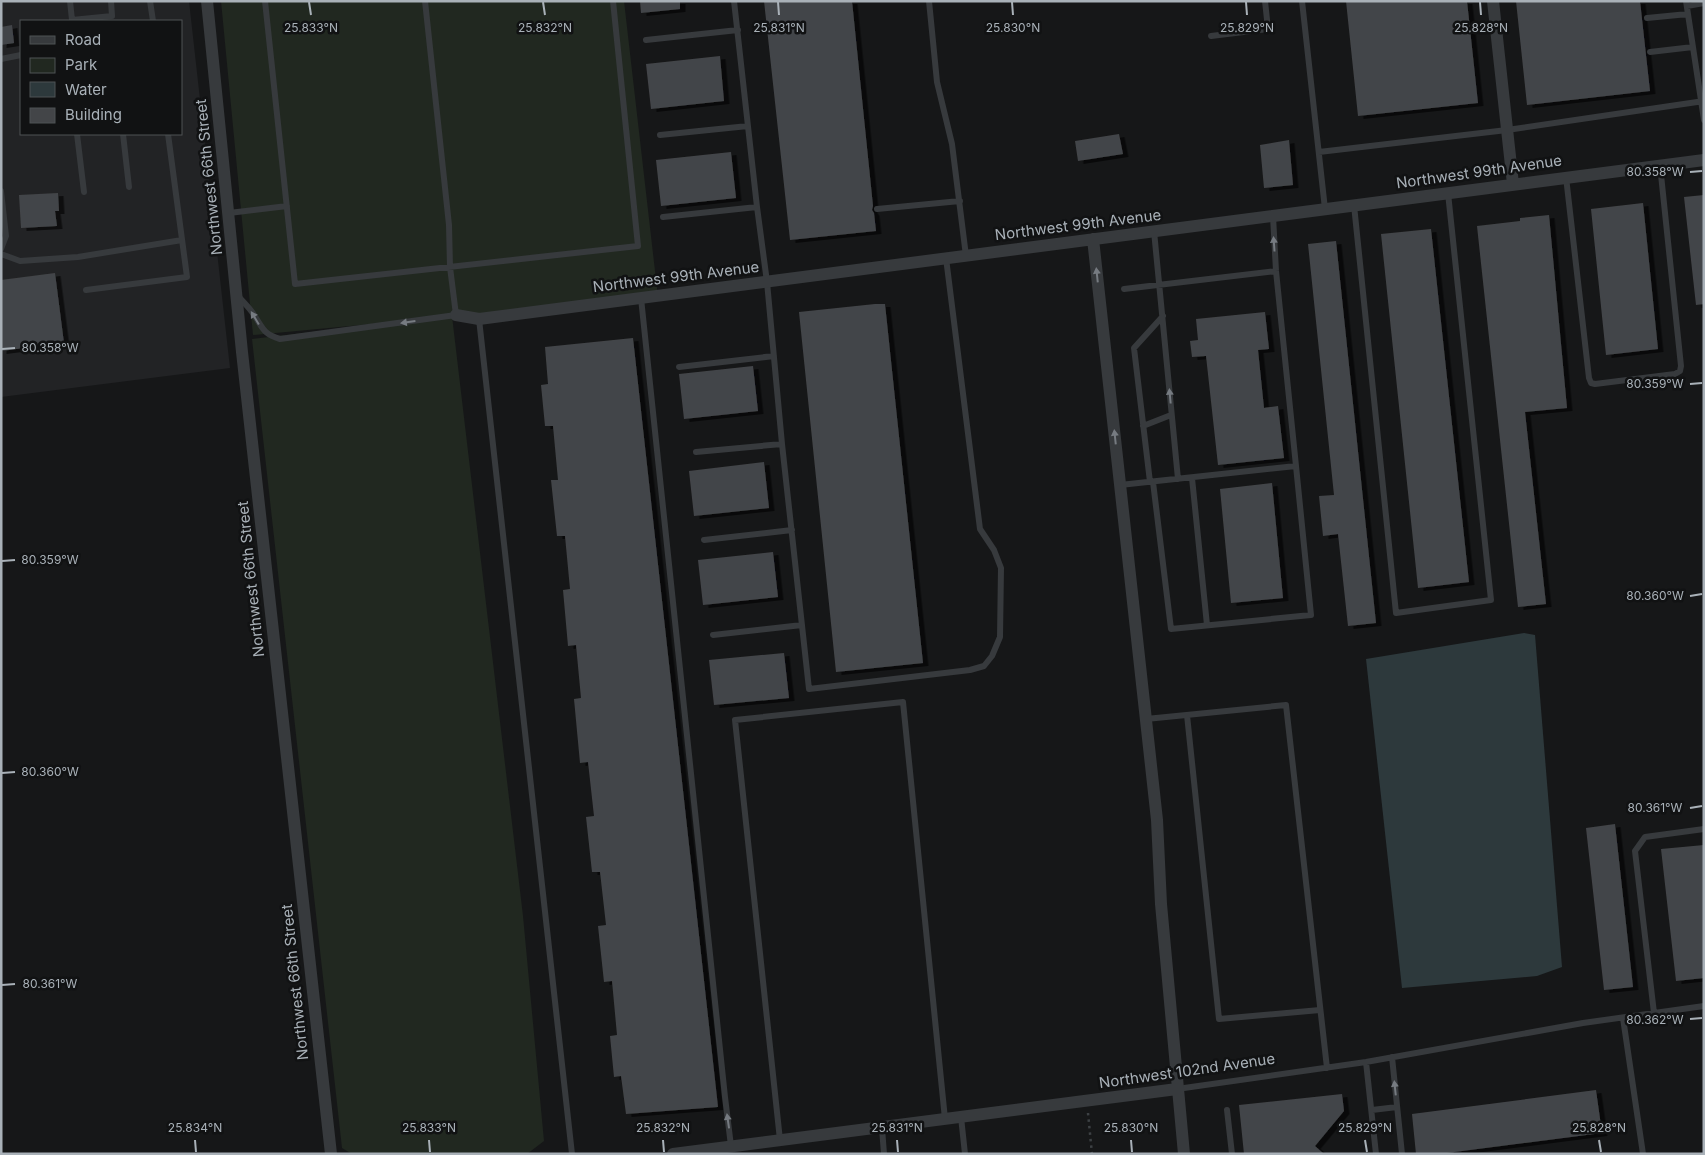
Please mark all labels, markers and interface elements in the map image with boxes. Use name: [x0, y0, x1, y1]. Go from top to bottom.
legend: [20, 20, 182, 135]
text: 25.833°N: [284, 20, 338, 35]
text: 25.832°N: [518, 20, 572, 35]
text: 25.831°N: [753, 20, 805, 35]
text: 25.830°N: [986, 20, 1040, 35]
text: 25.829°N: [1220, 20, 1274, 35]
text: 25.828°N: [1454, 20, 1508, 35]
text: Road: [65, 30, 101, 49]
text: Park: [65, 55, 98, 74]
text: Water: [65, 80, 107, 99]
street label: Northwest 66th Street: [191, 98, 226, 256]
text: Building: [65, 105, 122, 124]
street label: Northwest 99th Avenue: [1395, 150, 1563, 193]
text: 80.358°W: [1626, 164, 1684, 179]
street label: Northwest 99th Avenue: [994, 205, 1162, 244]
one-way arrow: [1270, 235, 1278, 251]
street label: Northwest 99th Avenue: [592, 257, 760, 296]
one-way arrow: [1093, 267, 1101, 283]
one-way arrow: [251, 312, 260, 325]
one-way arrow: [399, 318, 415, 326]
text: 80.358°W: [21, 340, 79, 355]
text: 80.359°W: [1626, 376, 1684, 391]
one-way arrow: [1165, 387, 1173, 403]
one-way arrow: [1111, 428, 1119, 444]
street label: Northwest 66th Street: [233, 500, 268, 658]
text: 80.359°W: [21, 552, 79, 567]
text: 80.360°W: [1626, 588, 1684, 603]
text: 80.360°W: [21, 764, 79, 779]
text: 80.361°W: [1628, 800, 1683, 815]
street label: Northwest 66th Street: [277, 903, 312, 1061]
text: 80.361°W: [23, 976, 78, 991]
text: 80.362°W: [1626, 1012, 1684, 1027]
street label: Northwest 102nd Avenue: [1098, 1049, 1276, 1092]
one-way arrow: [1391, 1080, 1399, 1096]
one-way arrow: [724, 1113, 732, 1129]
text: 25.834°N: [168, 1120, 222, 1135]
text: 25.833°N: [402, 1120, 456, 1135]
text: 25.832°N: [636, 1120, 690, 1135]
text: 25.831°N: [871, 1120, 923, 1135]
text: 25.830°N: [1104, 1120, 1158, 1135]
text: 25.829°N: [1338, 1120, 1392, 1135]
text: 25.828°N: [1572, 1120, 1626, 1135]

